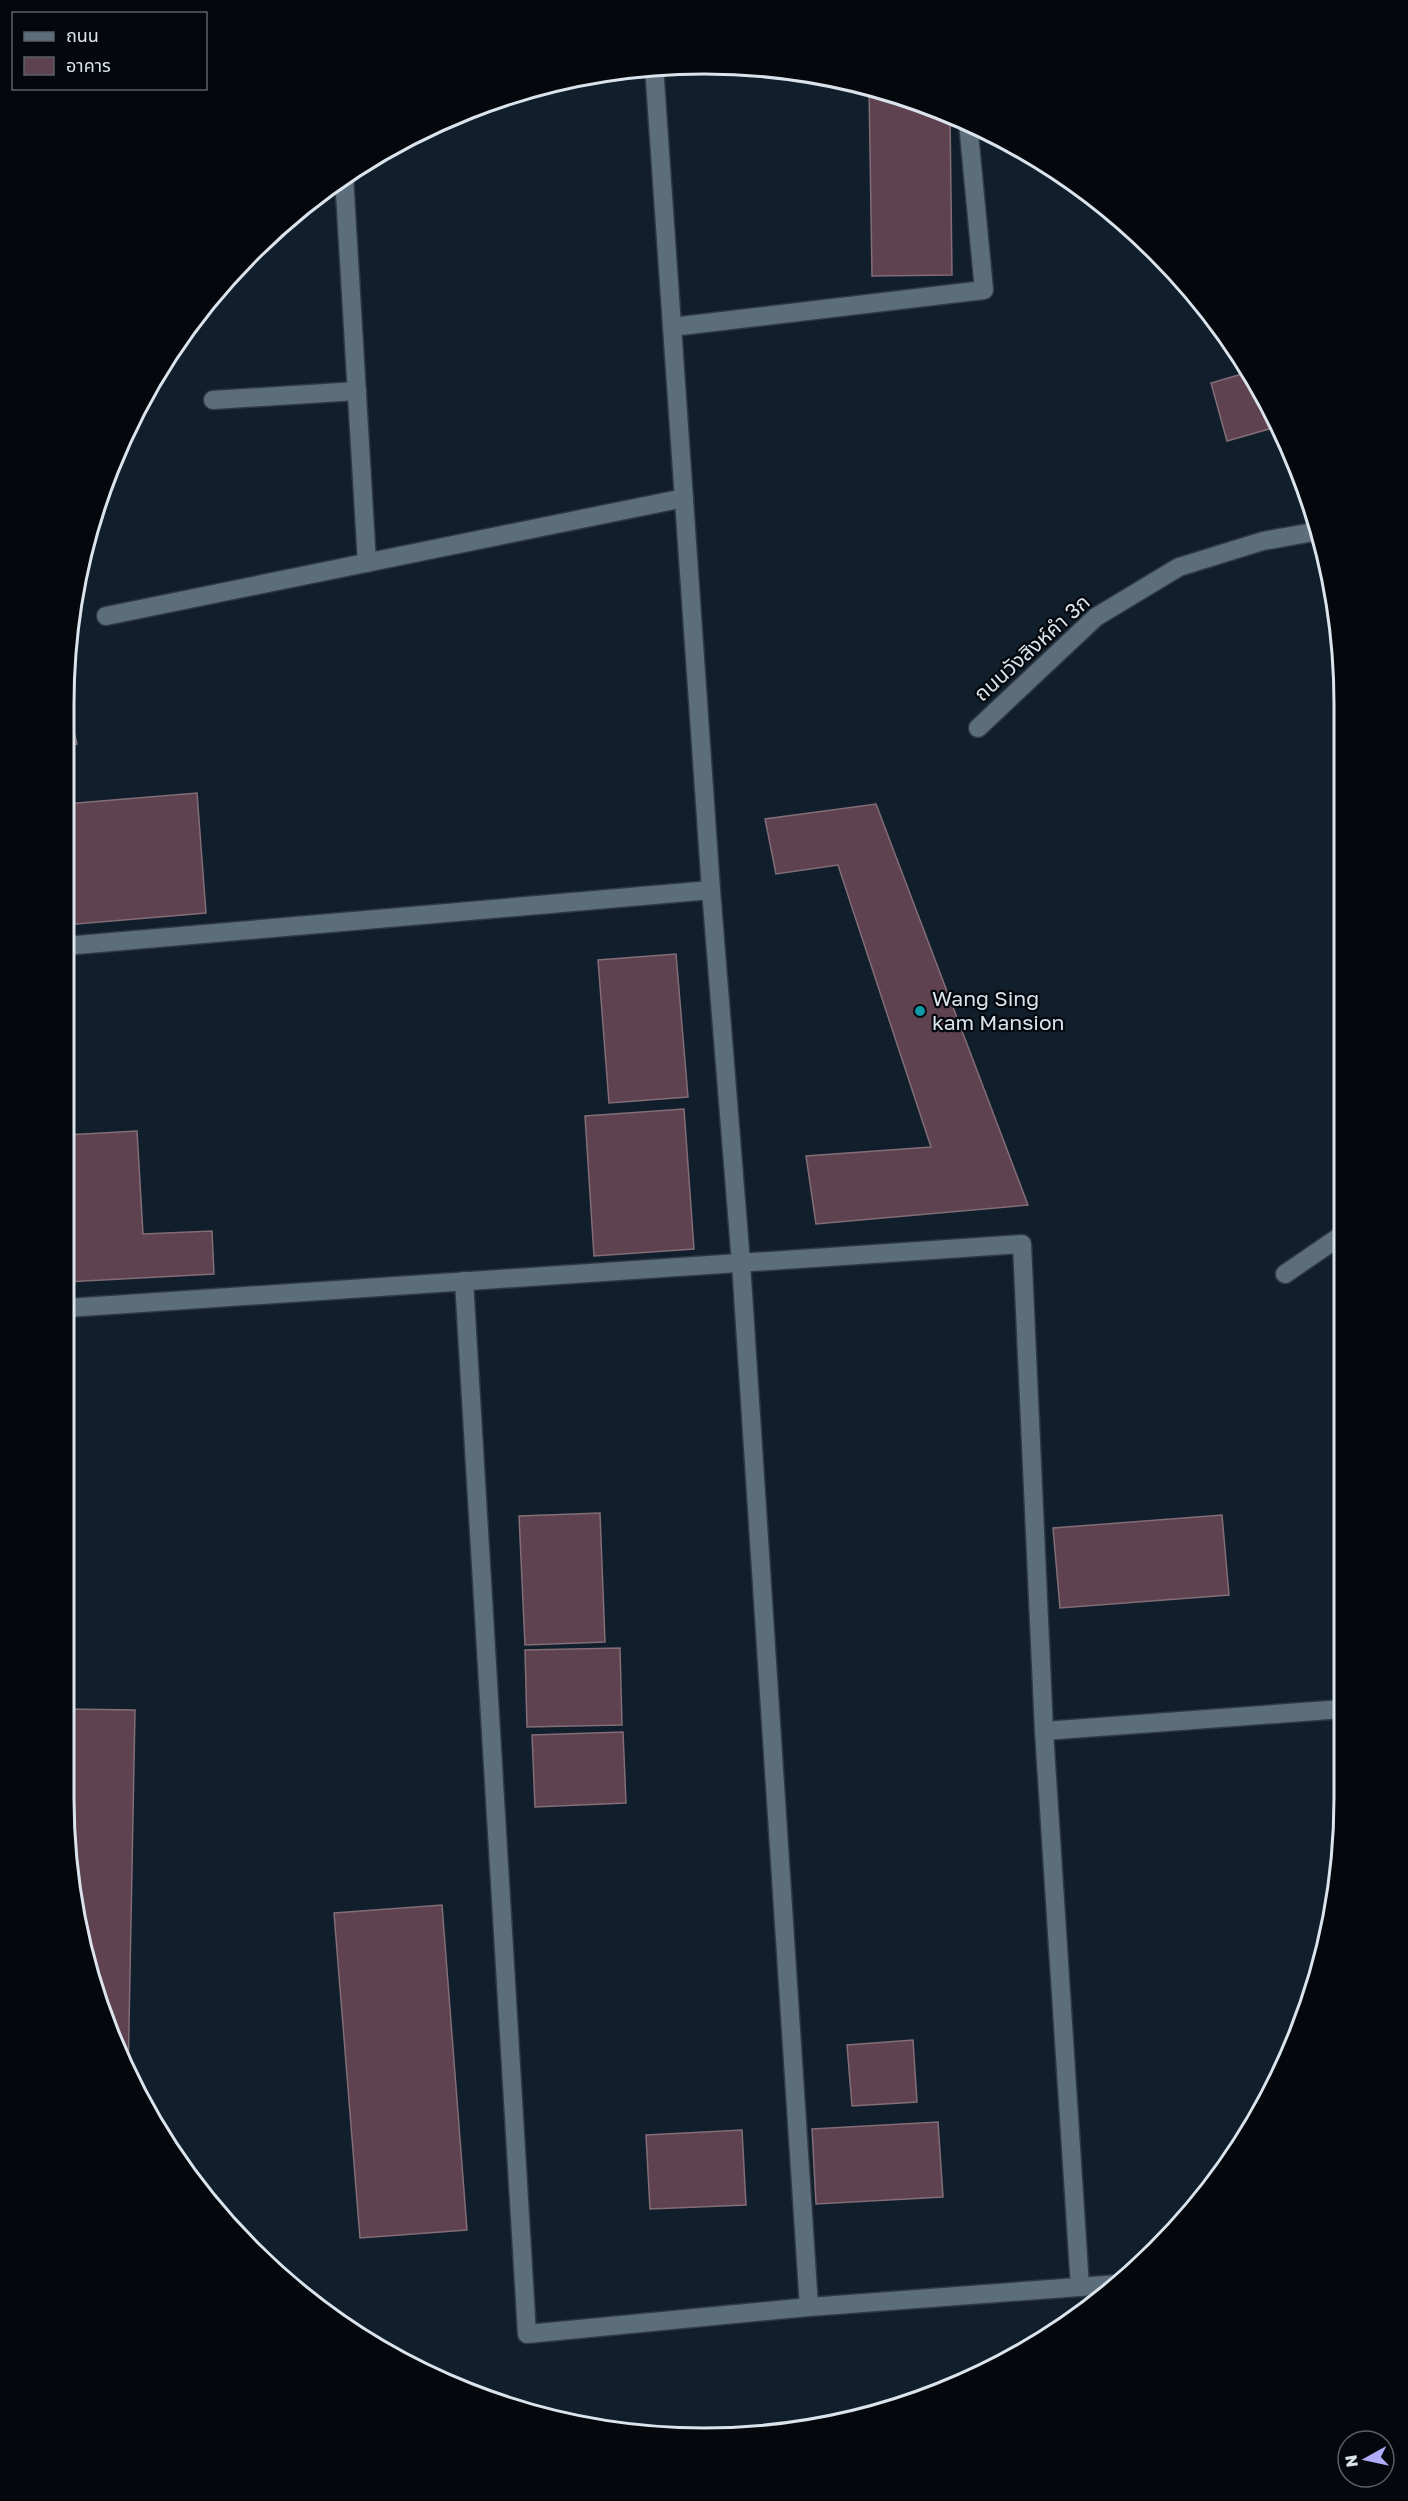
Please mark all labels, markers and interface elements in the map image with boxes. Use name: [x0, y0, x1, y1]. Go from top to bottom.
legend: [12, 12, 207, 90]
text: ถนน: [66, 24, 99, 46]
text: อาคาร: [66, 54, 111, 76]
street label: ถนนวังสิงห์คำ 3ก: [968, 588, 1095, 706]
place label: Wang Sing kam Mansion: [932, 985, 1064, 1035]
marker: Wang Sing kam Mansion: [913, 1004, 927, 1018]
north arrow: [1336, 2429, 1396, 2489]
text: N: [1340, 2454, 1362, 2469]

